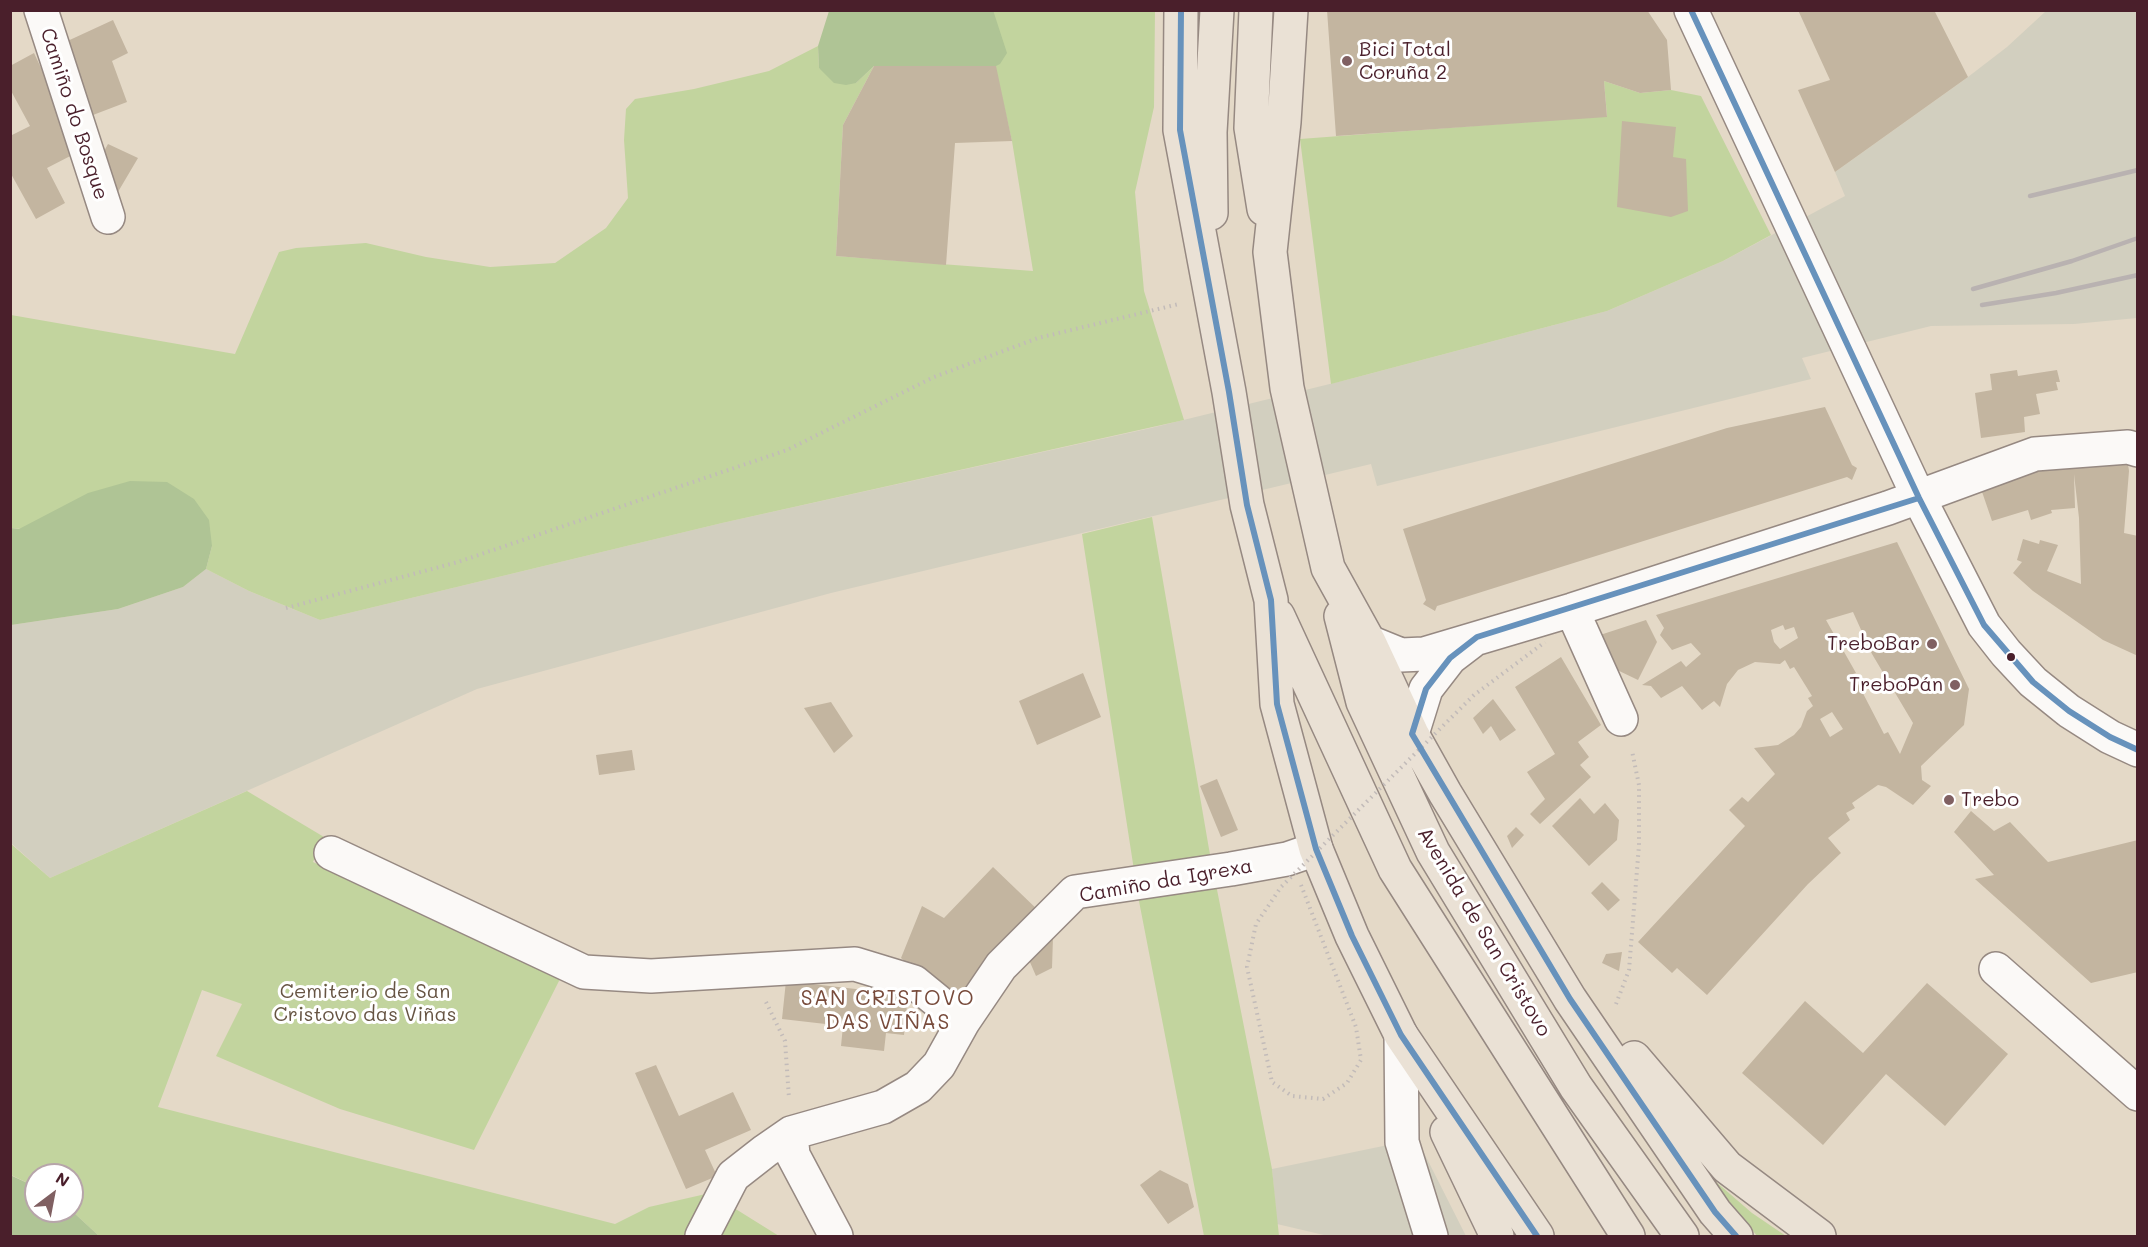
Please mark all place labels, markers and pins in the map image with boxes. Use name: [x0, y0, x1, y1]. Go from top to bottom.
place label: Bici Total Coruña 2: [1359, 38, 1451, 85]
marker: Bici Total Coruña 2: [1340, 54, 1354, 68]
place label: TreboBar: [1827, 632, 1920, 656]
marker: TreboBar: [1925, 637, 1939, 651]
unlabelled marker: [2005, 651, 2017, 663]
place label: TreboPán: [1849, 673, 1943, 697]
marker: TreboPán: [1948, 678, 1962, 692]
place label: Trebo: [1961, 788, 2019, 812]
marker: Trebo: [1942, 793, 1956, 807]

